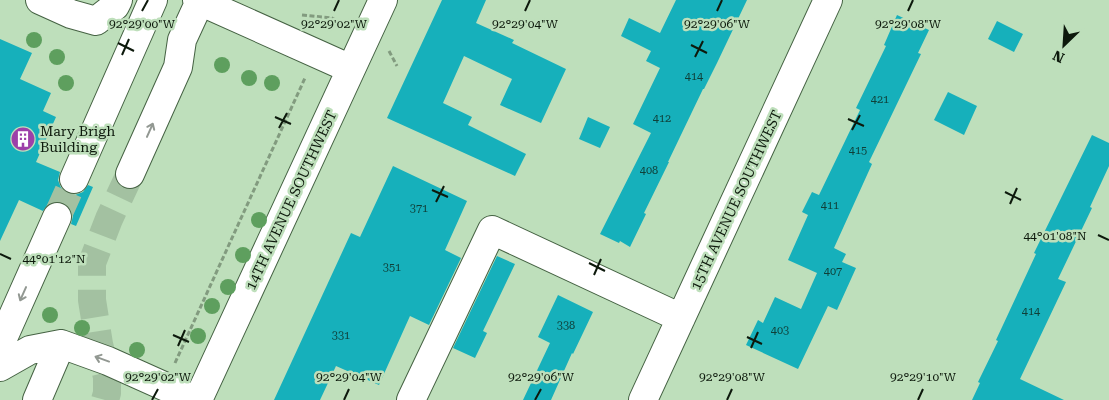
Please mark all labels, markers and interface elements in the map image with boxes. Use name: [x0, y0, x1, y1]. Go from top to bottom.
text: 92°29'00"W: [109, 17, 176, 31]
text: 92°29'02"W: [301, 17, 368, 31]
text: 92°29'04"W: [492, 17, 559, 31]
text: 92°29'06"W: [684, 17, 751, 31]
text: 92°29'08"W: [875, 17, 942, 31]
north arrow: [1039, 20, 1089, 70]
text: N: [1050, 47, 1067, 66]
house number: 414: [685, 70, 704, 83]
house number: 421: [871, 93, 889, 106]
street label: 14TH AVENUE SOUTHWEST: [242, 108, 340, 292]
street label: 15TH AVENUE SOUTHWEST: [687, 108, 785, 292]
house number: 412: [653, 112, 671, 125]
place label: Mary Brigh Building: [40, 123, 115, 155]
one-way arrow: [145, 123, 155, 138]
building icon: Mary Brigh Building: [10, 126, 36, 152]
house number: 415: [849, 144, 867, 157]
house number: 408: [640, 164, 658, 177]
house number: 411: [821, 199, 839, 212]
house number: 371: [410, 202, 428, 215]
text: 44°01'08"N: [1023, 229, 1087, 243]
text: 44°01'12"N: [22, 252, 86, 266]
house number: 351: [383, 261, 401, 274]
house number: 407: [824, 265, 842, 278]
one-way arrow: [17, 286, 27, 301]
house number: 414: [1022, 305, 1041, 318]
house number: 338: [557, 319, 575, 332]
house number: 403: [771, 324, 789, 337]
house number: 331: [332, 329, 350, 342]
one-way arrow: [95, 354, 110, 363]
text: 92°29'02"W: [125, 370, 192, 384]
text: 92°29'04"W: [316, 370, 383, 384]
text: 92°29'06"W: [508, 370, 575, 384]
text: 92°29'08"W: [699, 370, 766, 384]
text: 92°29'10"W: [890, 370, 957, 384]

